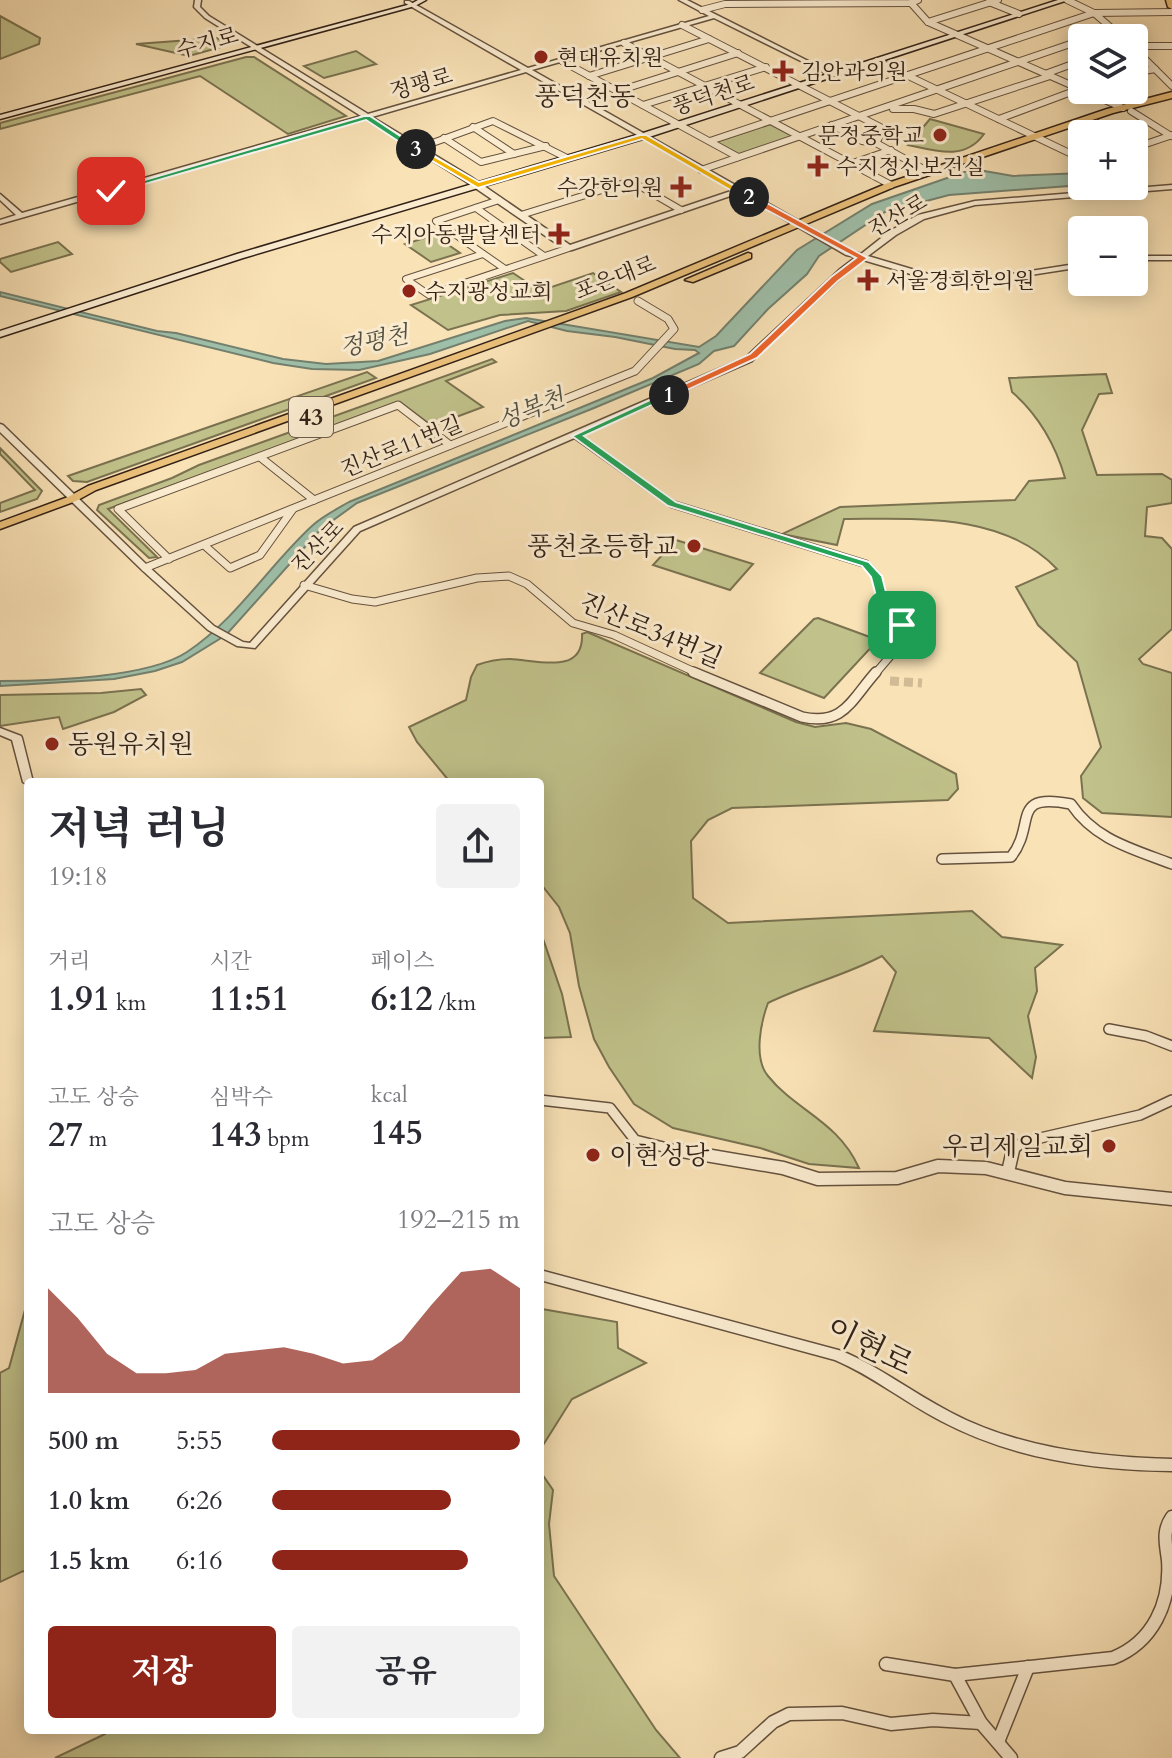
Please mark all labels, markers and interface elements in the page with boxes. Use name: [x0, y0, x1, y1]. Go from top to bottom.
street label: 수지로: [173, 20, 242, 66]
map controls: [1068, 24, 1148, 296]
button: layers: [1068, 24, 1148, 104]
place label: 현대유치원: [557, 43, 663, 73]
marker: 현대유치원: [532, 48, 550, 66]
place label: 김안과의원: [801, 57, 907, 87]
marker: 김안과의원: [772, 60, 794, 82]
street label: 정평로: [386, 61, 456, 107]
street label: 풍덕천로: [668, 68, 758, 122]
district label: 풍덕천동: [535, 79, 635, 114]
button: +: [1068, 120, 1148, 200]
place label: 문정중학교: [818, 121, 924, 151]
marker: 문정중학교: [931, 126, 949, 144]
pin: 3: [396, 129, 436, 169]
text: 3: [410, 134, 422, 164]
place label: 수지정신보건실: [836, 152, 985, 182]
marker: 수지정신보건실: [807, 155, 829, 177]
pin: [77, 157, 145, 225]
icon: check: [89, 169, 133, 213]
place label: 수강한의원: [557, 173, 663, 203]
marker: 수강한의원: [670, 176, 692, 198]
pin: 2: [729, 177, 769, 217]
text: 2: [743, 182, 755, 212]
street label: 진산로: [862, 187, 933, 245]
button: −: [1068, 216, 1148, 296]
place label: 수지아동발달센터: [371, 220, 541, 250]
marker: 수지아동발달센터: [548, 223, 570, 245]
street label: 포은대로: [570, 249, 660, 307]
place label: 서울경희한의원: [886, 266, 1035, 296]
marker: 서울경희한의원: [857, 269, 879, 291]
place label: 수지광성교회: [425, 277, 553, 307]
marker: 수지광성교회: [400, 282, 418, 300]
water label: 정평천: [337, 318, 413, 365]
pin: 1: [649, 375, 689, 415]
water label: 성복천: [493, 380, 571, 438]
text: 1: [663, 380, 675, 410]
road number: 43: [289, 397, 333, 437]
street label: 진산로11번길: [336, 409, 467, 485]
street label: 진산로: [285, 513, 351, 580]
place label: 풍천초등학교: [527, 529, 678, 564]
marker: 풍천초등학교: [685, 537, 703, 555]
street label: 진산로34번길: [574, 585, 728, 676]
pin: [868, 591, 936, 659]
icon: arrive: [880, 603, 924, 647]
place label: 동원유치원: [68, 727, 194, 762]
marker: 동원유치원: [43, 735, 61, 753]
text: 저녁 러닝: [48, 799, 230, 859]
button: share: [436, 804, 520, 888]
text: 19:18: [48, 859, 108, 894]
text: 거리: [48, 946, 91, 976]
text: 시간: [209, 946, 252, 976]
text: 페이스: [371, 946, 434, 976]
text: 1.91: [48, 976, 110, 1022]
text: 11:51: [209, 976, 289, 1022]
text: 6:12: [371, 976, 433, 1022]
text: km: [110, 988, 146, 1018]
text: /km: [433, 988, 476, 1018]
text: kcal: [371, 1080, 408, 1110]
text: 고도 상승: [48, 1082, 139, 1112]
text: 심박수: [209, 1082, 273, 1112]
text: 145: [371, 1110, 423, 1156]
text: 27: [48, 1112, 83, 1158]
text: 143: [209, 1112, 262, 1158]
text: m: [83, 1124, 107, 1154]
text: bpm: [262, 1124, 310, 1154]
place label: 우리제일교회: [942, 1129, 1093, 1164]
marker: 우리제일교회: [1100, 1137, 1118, 1155]
place label: 이현성당: [609, 1138, 709, 1173]
marker: 이현성당: [584, 1146, 602, 1164]
text: 192–215 m: [397, 1202, 520, 1237]
text: 고도 상승: [48, 1206, 155, 1241]
street label: 이현로: [818, 1307, 921, 1387]
text: 500 m: [48, 1423, 119, 1458]
text: 5:55: [176, 1423, 223, 1458]
text: 1.0 km: [48, 1483, 129, 1518]
text: 6:26: [176, 1483, 223, 1518]
text: 1.5 km: [48, 1543, 129, 1578]
text: 6:16: [176, 1543, 223, 1578]
button: 저장: [48, 1626, 276, 1718]
button: 공유: [292, 1626, 520, 1718]

